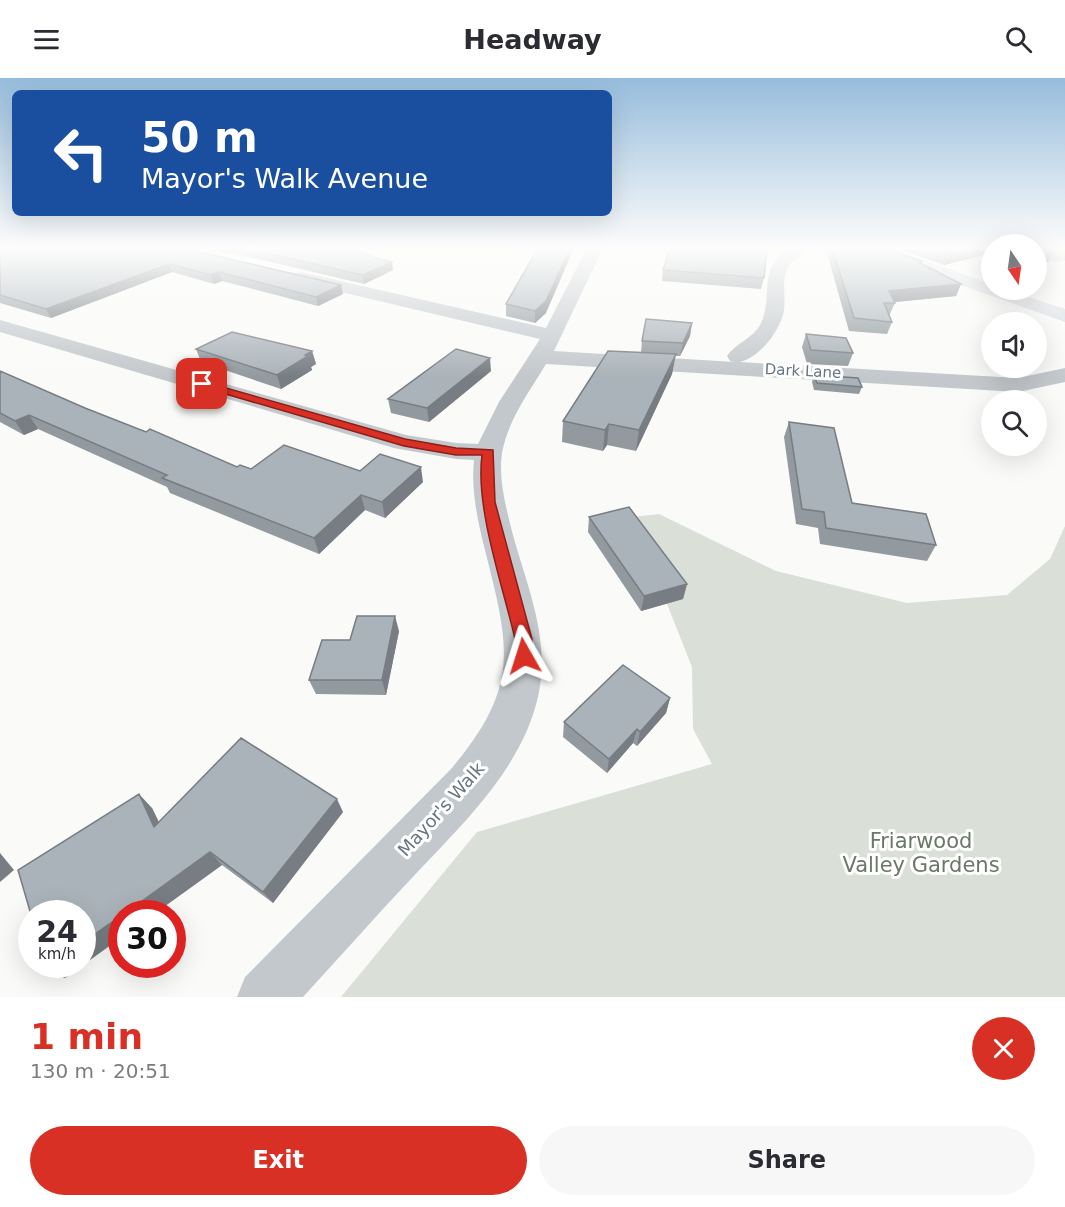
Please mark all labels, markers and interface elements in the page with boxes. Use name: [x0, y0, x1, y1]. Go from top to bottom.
icon: menu: [30, 23, 63, 56]
icon: search: [1002, 23, 1035, 56]
text: Headway: [463, 24, 602, 55]
text: 50 m: [141, 113, 258, 162]
icon: left: [42, 114, 120, 192]
text: Mayor's Walk Avenue: [141, 163, 428, 194]
north arrow: [981, 234, 1047, 300]
map controls: [981, 234, 1047, 456]
button: sound: [981, 312, 1047, 378]
pin: [176, 358, 227, 409]
street label: Dark Lane: [764, 360, 842, 382]
icon: arrive: [185, 367, 218, 400]
button: search: [981, 390, 1047, 456]
position arrow: [492, 624, 556, 688]
street label: Mayor's Walk: [393, 757, 489, 860]
park label: Friarwood Valley Gardens: [842, 829, 1000, 877]
speed limit sign: 30: [108, 900, 186, 978]
text: 24: [36, 914, 78, 949]
text: km/h: [38, 945, 76, 963]
text: 1 min: [30, 1016, 143, 1057]
button: close: [972, 1017, 1035, 1080]
text: 130 m · 20:51: [30, 1059, 171, 1083]
button: Exit: [30, 1126, 527, 1195]
button: Share: [539, 1126, 1035, 1195]

